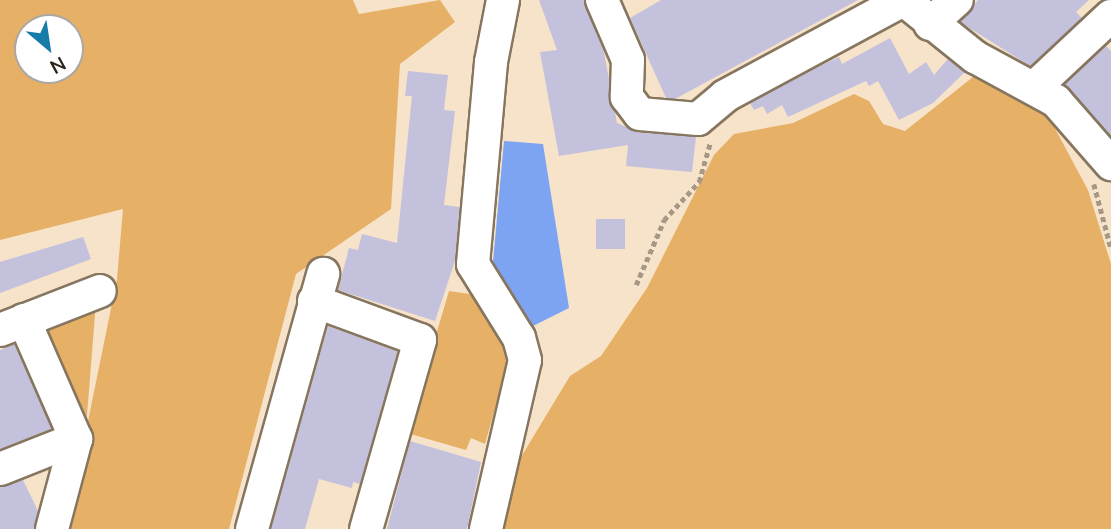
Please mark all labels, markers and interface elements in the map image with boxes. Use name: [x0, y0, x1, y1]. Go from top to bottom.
north arrow: [14, 14, 84, 84]
text: N: [46, 52, 70, 80]

